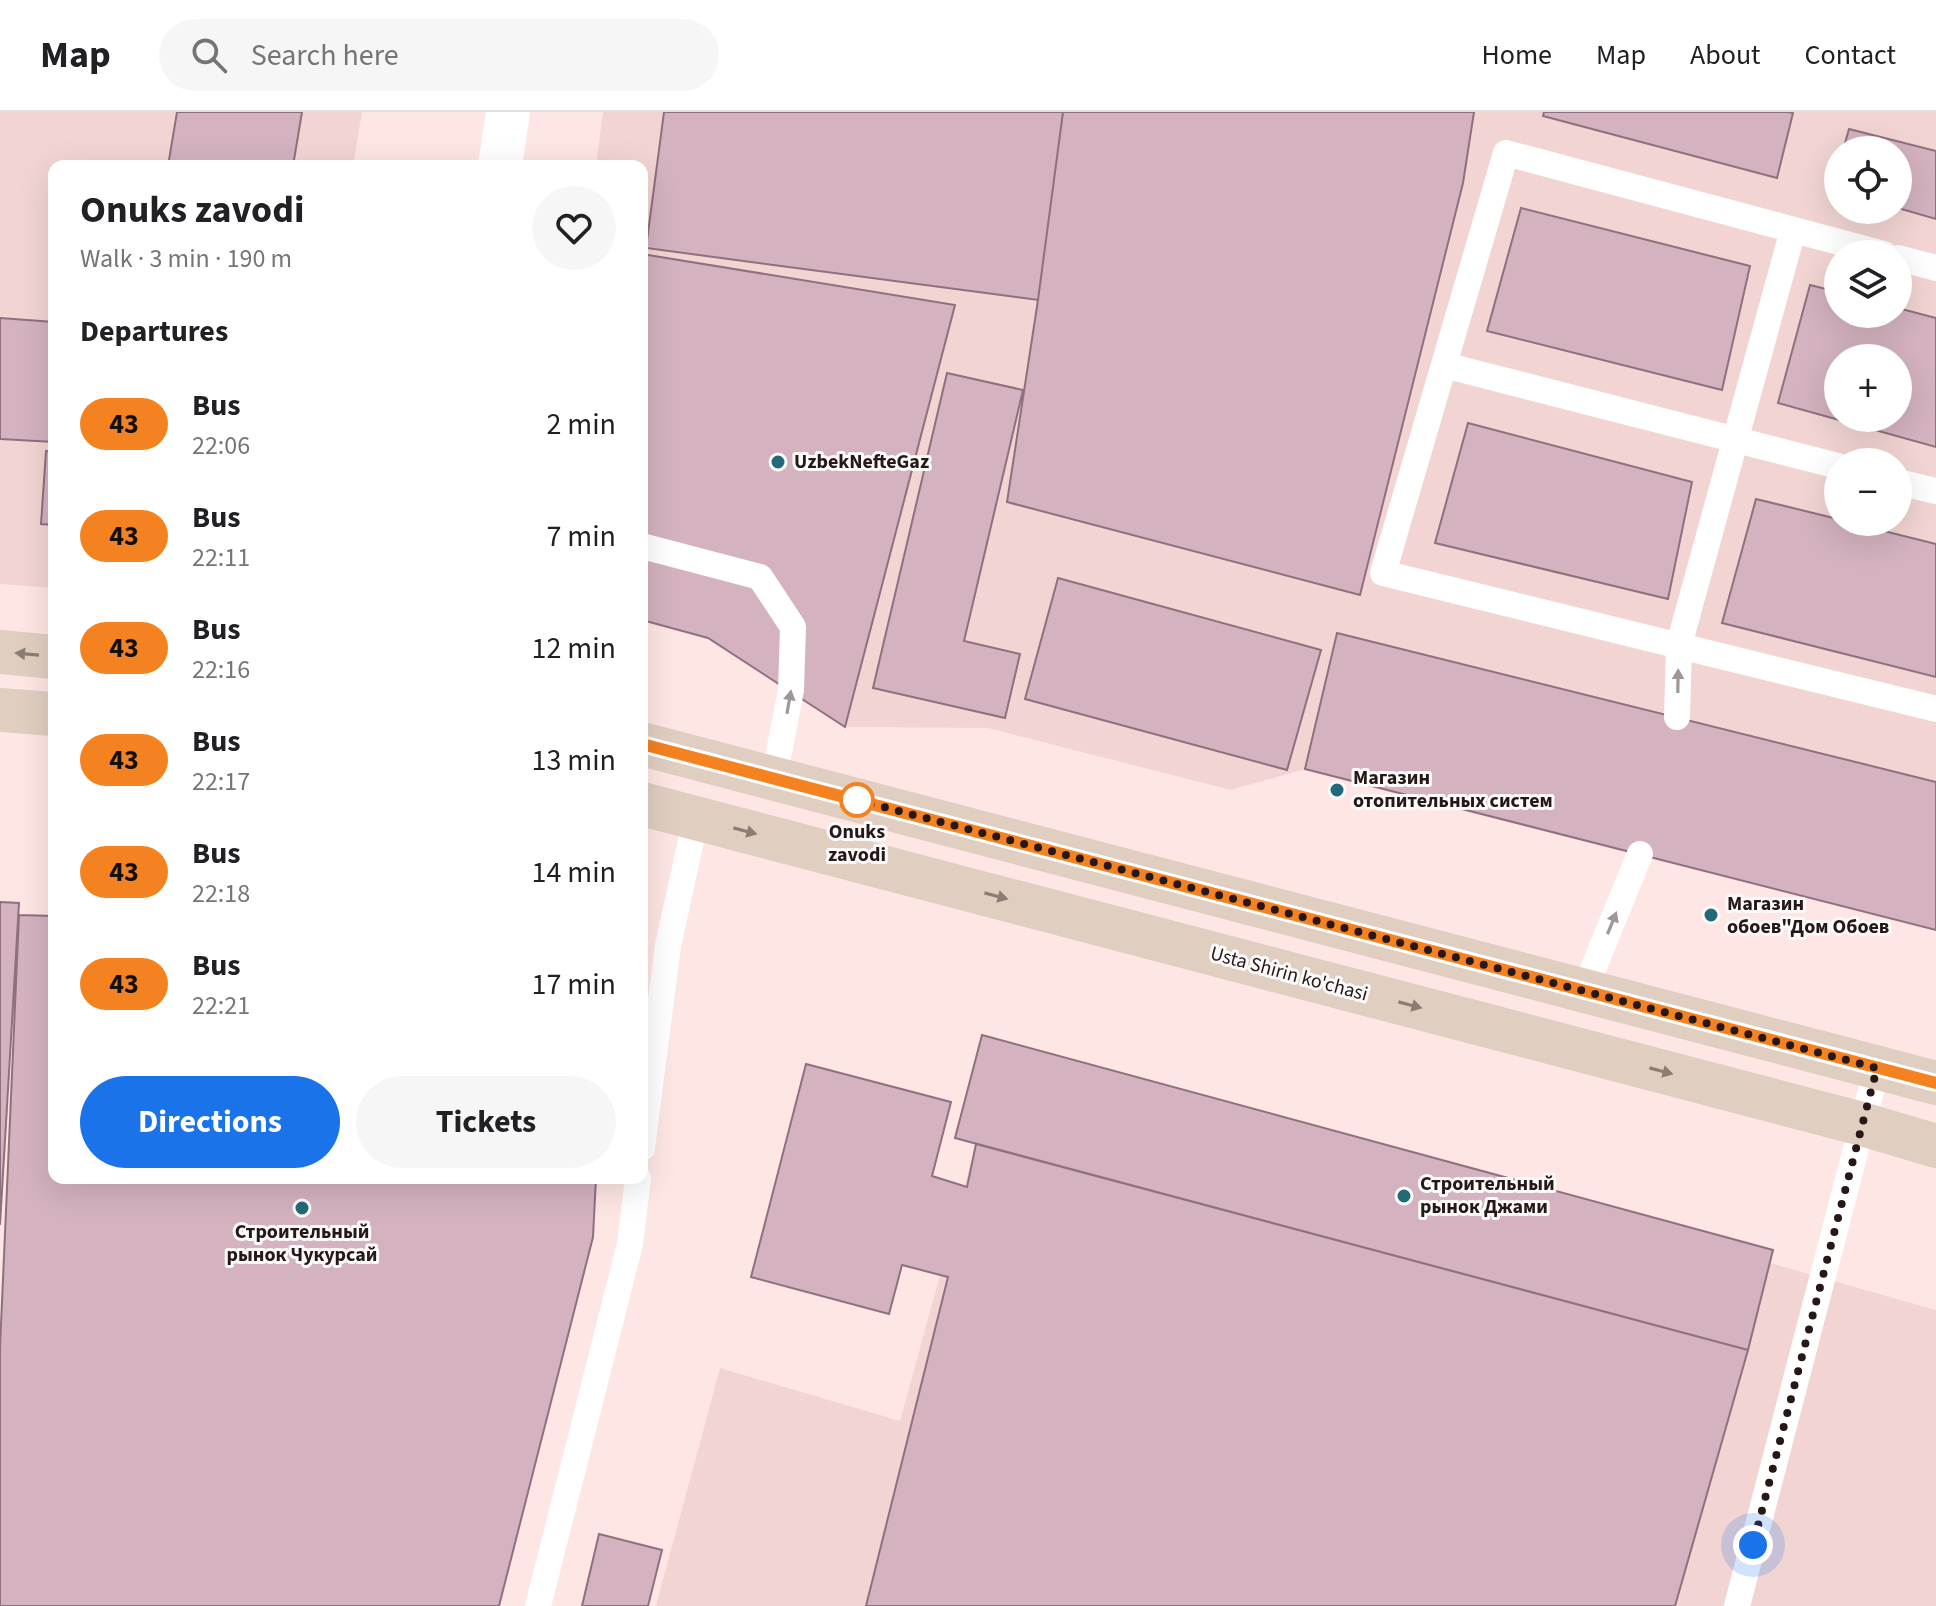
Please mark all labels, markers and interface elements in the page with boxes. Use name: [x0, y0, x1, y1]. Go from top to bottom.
search box: [159, 19, 719, 91]
text: Map: [40, 28, 111, 82]
icon: search: [187, 33, 231, 77]
text: Search here: [251, 34, 399, 77]
text: Home: [1481, 35, 1552, 75]
text: Map: [1596, 35, 1646, 75]
text: About: [1690, 35, 1761, 75]
text: Contact: [1805, 35, 1896, 75]
map controls: [1824, 136, 1912, 536]
button: locate: [1824, 136, 1912, 224]
text: Onuks zavodi: [80, 183, 304, 237]
button: heart: [532, 186, 616, 270]
text: Walk · 3 min · 190 m: [80, 240, 292, 277]
button: layers: [1824, 240, 1912, 328]
text: Departures: [80, 310, 228, 353]
button: +: [1824, 344, 1912, 432]
text: Bus: [192, 384, 240, 427]
text: 2 min: [546, 403, 616, 446]
text: 43: [109, 404, 139, 444]
text: 22:06: [192, 427, 250, 464]
place label: UzbekNefteGaz: [794, 448, 929, 476]
button: −: [1824, 448, 1912, 536]
marker: UzbekNefteGaz: [769, 453, 787, 471]
text: Bus: [192, 496, 240, 539]
text: 7 min: [546, 515, 616, 558]
text: 43: [109, 516, 139, 556]
text: 22:11: [192, 539, 250, 576]
text: Bus: [192, 608, 240, 651]
text: 12 min: [532, 627, 616, 670]
text: 43: [109, 628, 139, 668]
one-way arrow: [14, 647, 39, 660]
text: 22:16: [192, 651, 250, 688]
one-way arrow: [1672, 668, 1684, 693]
one-way arrow: [783, 689, 795, 714]
text: Bus: [192, 720, 240, 763]
text: 13 min: [532, 739, 616, 782]
text: 43: [109, 740, 139, 780]
text: 22:17: [192, 763, 250, 800]
place label: Магазин отопительных систем: [1353, 764, 1553, 815]
marker: Магазин отопительных систем: [1328, 781, 1346, 799]
marker: Onuks zavodi: [840, 783, 874, 817]
place label: Onuks zavodi: [828, 818, 886, 869]
one-way arrow: [732, 825, 757, 837]
text: Bus: [192, 832, 240, 875]
text: 14 min: [532, 851, 616, 894]
text: 43: [109, 852, 139, 892]
text: 22:18: [192, 875, 250, 912]
place label: Магазин обоев"Дом Обоев: [1727, 890, 1889, 941]
one-way arrow: [984, 891, 1009, 903]
marker: Магазин обоев"Дом Обоев: [1702, 906, 1720, 924]
one-way arrow: [1605, 911, 1618, 935]
street label: Usta Shirin ko'chasi: [1207, 940, 1371, 1008]
text: Bus: [192, 944, 240, 987]
text: 17 min: [532, 963, 616, 1006]
text: 43: [109, 964, 139, 1004]
text: 22:21: [192, 987, 250, 1024]
one-way arrow: [1398, 1000, 1423, 1012]
one-way arrow: [1649, 1066, 1674, 1078]
button: Directions: [80, 1076, 340, 1168]
button: Tickets: [356, 1076, 616, 1168]
place label: Строительный рынок Джами: [1420, 1170, 1555, 1221]
marker: Строительный рынок Джами: [1395, 1187, 1413, 1205]
marker: Строительный рынок Чукурсай: [293, 1199, 311, 1217]
place label: Строительный рынок Чукурсай: [227, 1218, 377, 1269]
your location: [1733, 1525, 1773, 1565]

